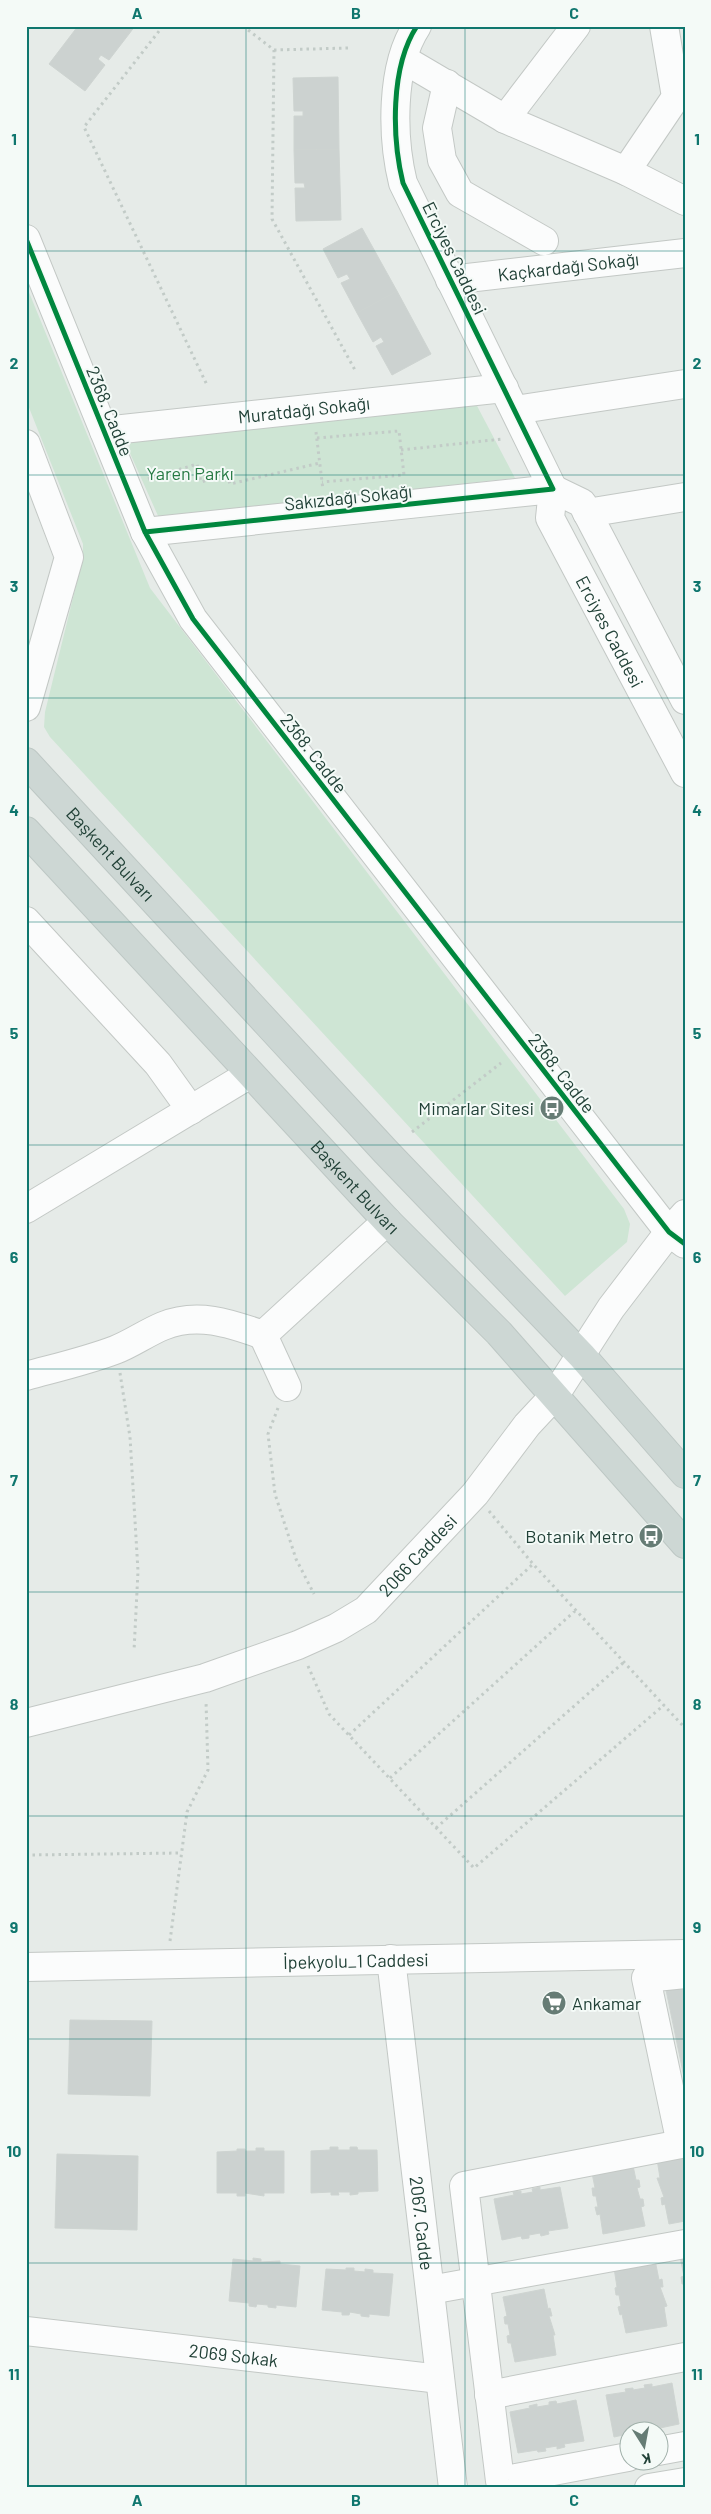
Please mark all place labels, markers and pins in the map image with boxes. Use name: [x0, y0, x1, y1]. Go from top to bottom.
bus stop icon: Mimarlar Sitesi: [539, 1095, 565, 1121]
place label: Mimarlar Sitesi: [418, 1097, 534, 1119]
bus stop icon: Botanik Metro: [638, 1523, 664, 1549]
place label: Botanik Metro: [525, 1525, 634, 1547]
supermarket icon: Ankamar: [541, 1990, 567, 2016]
place label: Ankamar: [572, 1992, 642, 2014]

